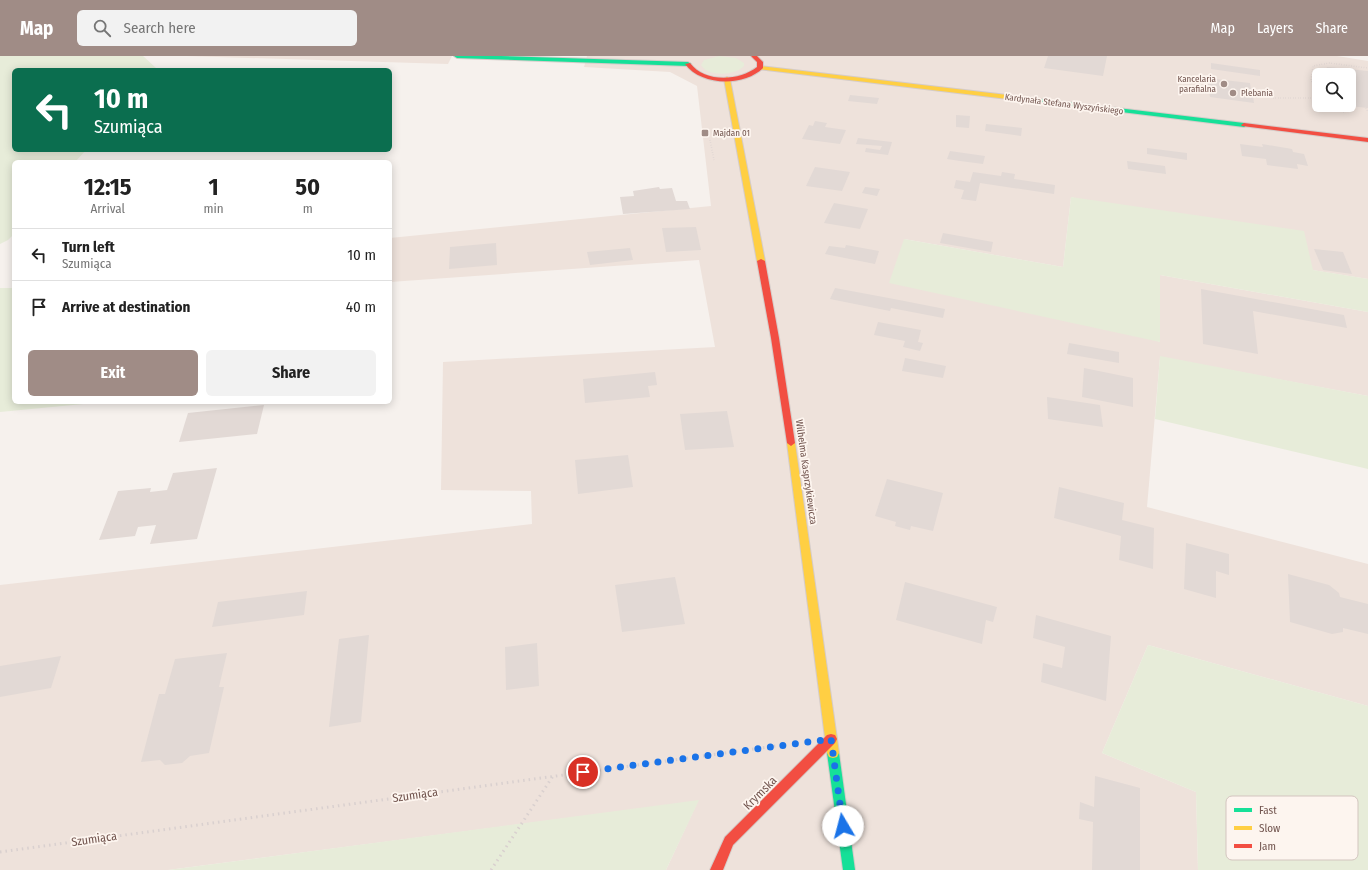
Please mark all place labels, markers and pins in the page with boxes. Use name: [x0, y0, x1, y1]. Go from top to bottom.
place label: Kancelaria parafialna: [1177, 74, 1217, 94]
marker: Kancelaria parafialna: [1219, 79, 1229, 89]
marker: Plebania: [1228, 88, 1238, 98]
place label: Plebania: [1241, 88, 1274, 98]
marker: Majdan 01: [700, 128, 710, 138]
place label: Majdan 01: [713, 128, 750, 138]
pin: [566, 755, 600, 789]

